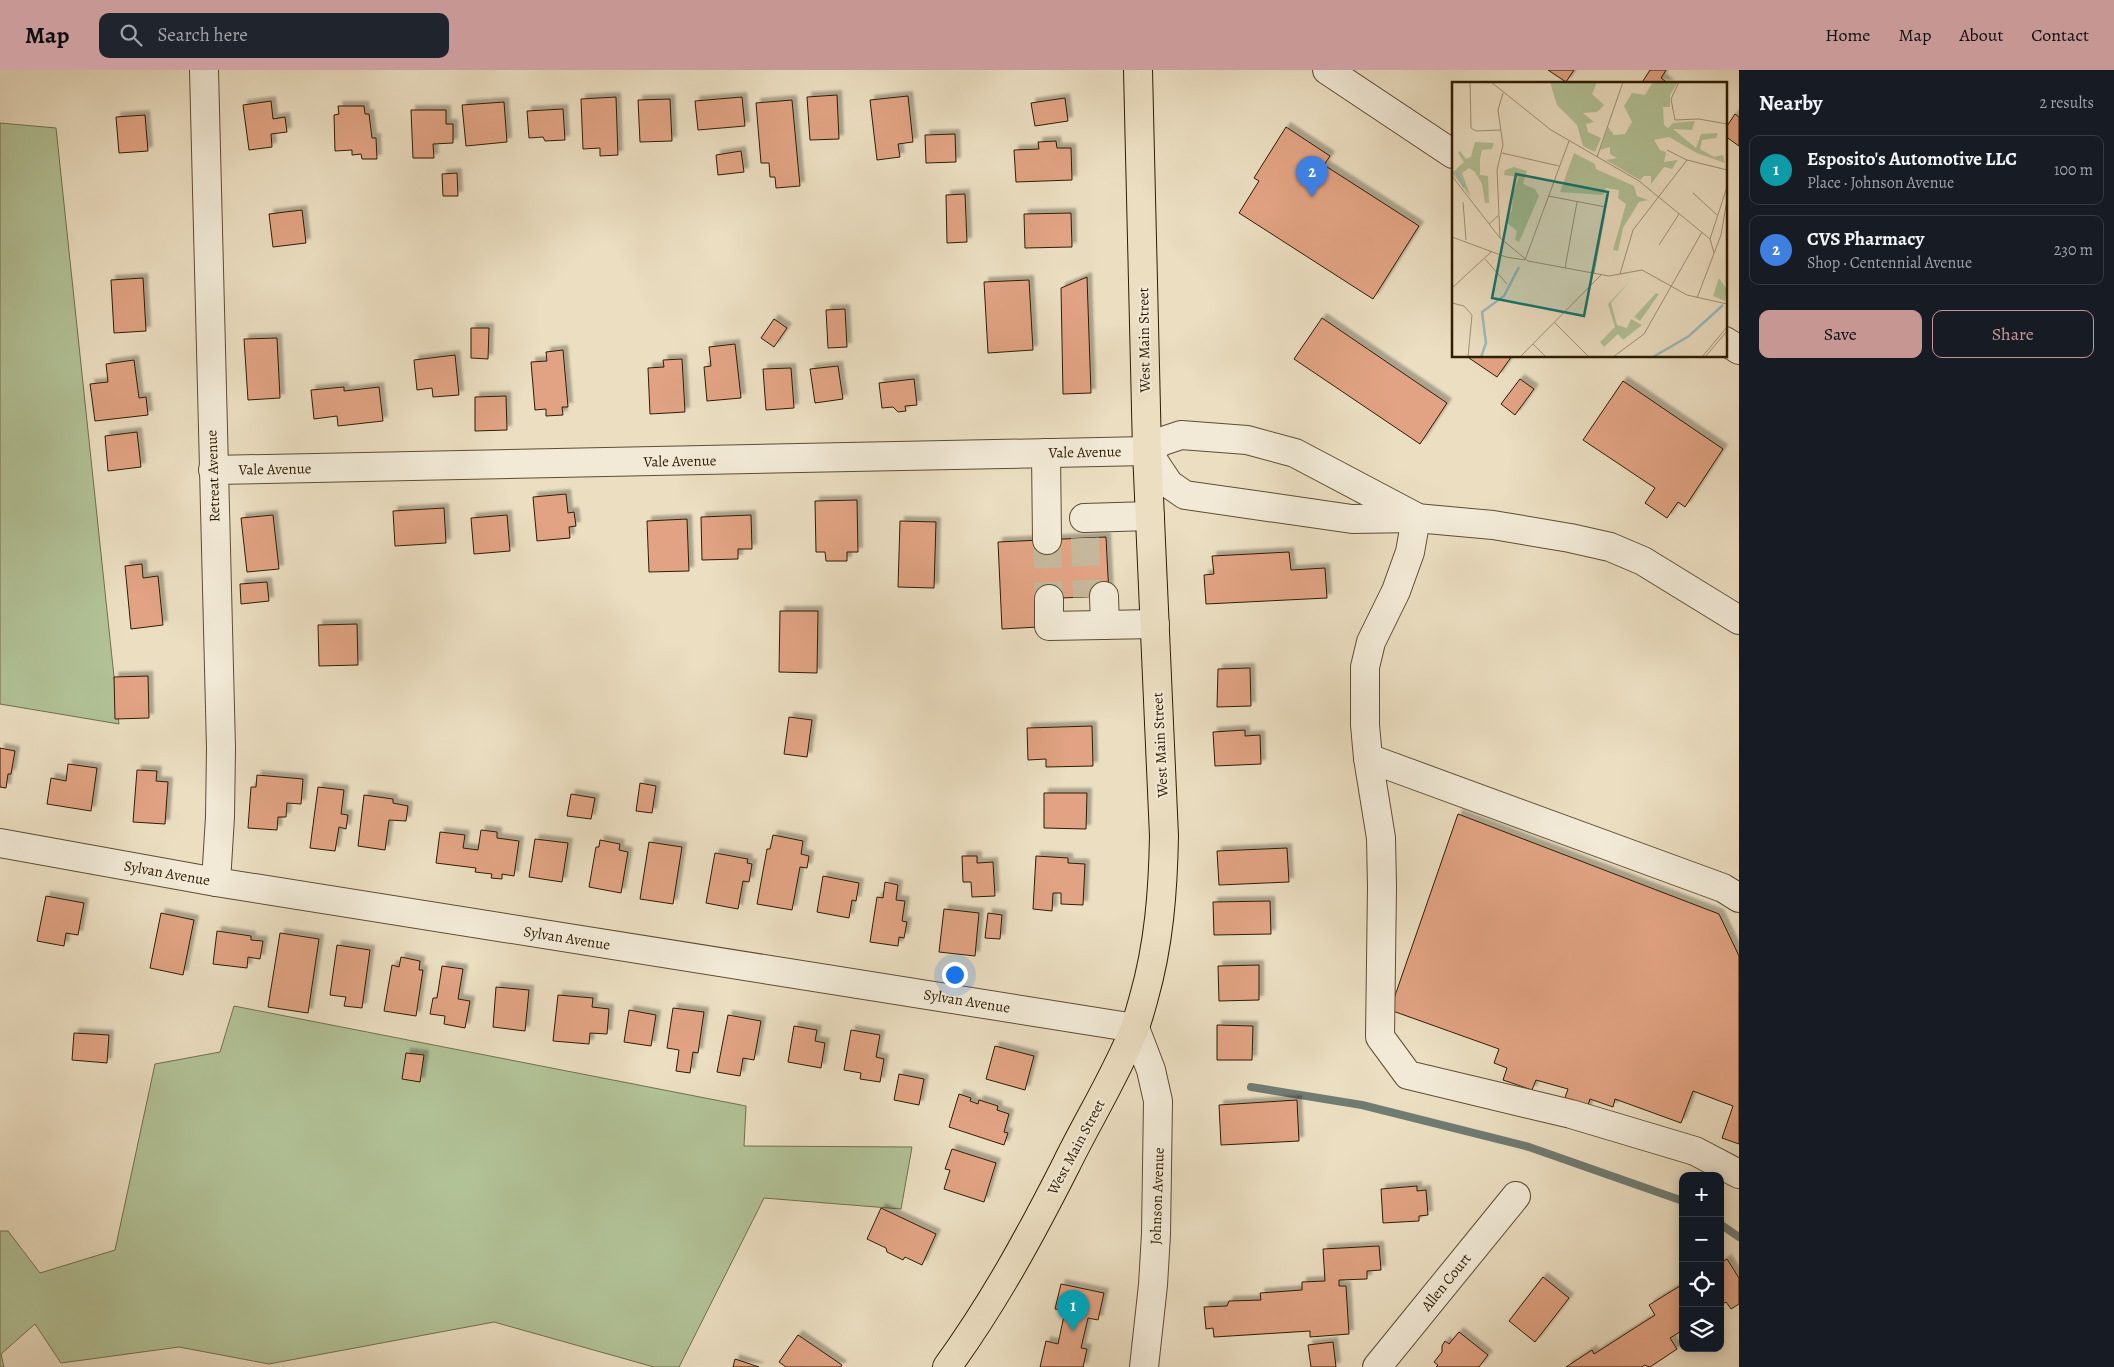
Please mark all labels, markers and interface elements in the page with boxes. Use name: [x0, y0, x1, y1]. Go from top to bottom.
search box: [99, 13, 449, 58]
text: Map: [25, 19, 69, 51]
icon: search: [117, 21, 145, 49]
text: Search here: [157, 22, 248, 48]
text: Home: [1825, 23, 1870, 47]
text: Map: [1898, 23, 1931, 47]
text: About: [1959, 23, 2003, 47]
text: Contact: [2031, 23, 2089, 47]
inset map: [1452, 82, 1726, 358]
text: Nearby: [1759, 89, 1822, 117]
text: 2 results: [2039, 92, 2094, 114]
text: Esposito's Automotive LLC: [1807, 146, 2017, 172]
pin: 2: [1296, 156, 1328, 197]
text: 1: [1773, 159, 1779, 181]
text: 100 m: [2054, 159, 2093, 181]
text: Place · Johnson Avenue: [1807, 172, 1954, 194]
text: CVS Pharmacy: [1807, 226, 1924, 252]
text: 2: [1772, 239, 1780, 261]
text: 230 m: [2054, 239, 2093, 261]
text: Shop · Centennial Avenue: [1807, 252, 1972, 274]
street label: West Main Street: [1133, 287, 1155, 394]
button: Save: [1759, 310, 1922, 358]
button: Share: [1932, 310, 2094, 358]
street label: Retreat Avenue: [201, 429, 225, 522]
street label: Vale Avenue: [1047, 441, 1122, 463]
street label: Vale Avenue: [642, 450, 717, 472]
street label: Vale Avenue: [237, 458, 312, 480]
street label: West Main Street: [1147, 692, 1173, 799]
street label: Sylvan Avenue: [122, 856, 212, 890]
street label: Sylvan Avenue: [522, 921, 612, 955]
your location: [942, 962, 968, 988]
street label: Sylvan Avenue: [922, 984, 1012, 1018]
street label: West Main Street: [1042, 1096, 1110, 1199]
street label: Johnson Avenue: [1145, 1147, 1169, 1245]
map controls: [1679, 1172, 1724, 1352]
button: +: [1679, 1172, 1724, 1217]
button: −: [1679, 1217, 1724, 1262]
street label: Allen Court: [1416, 1249, 1476, 1316]
button: locate: [1679, 1262, 1724, 1307]
pin: 1: [1057, 1290, 1089, 1331]
button: layers: [1679, 1307, 1724, 1352]

